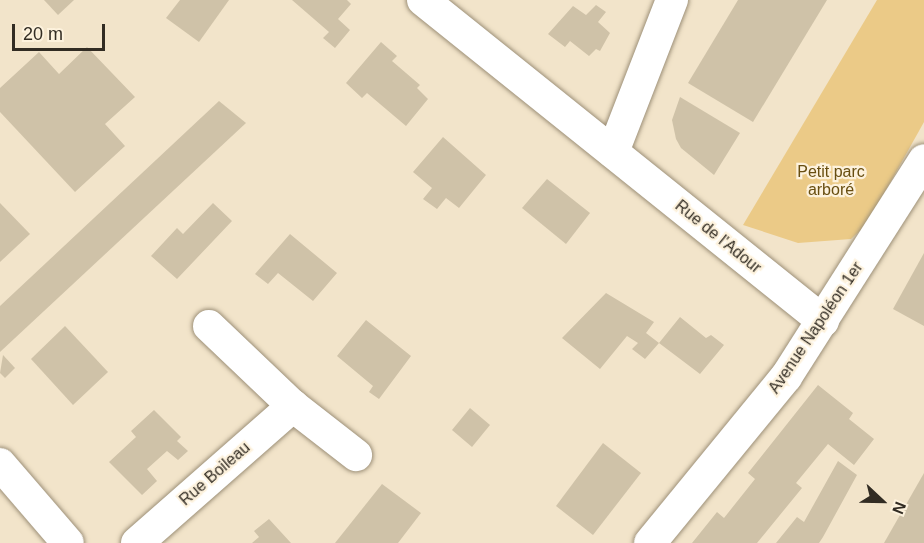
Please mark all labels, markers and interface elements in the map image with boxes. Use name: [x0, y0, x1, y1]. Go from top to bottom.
scale bar: [15, 12, 108, 50]
text: 20 m: [23, 24, 63, 44]
park label: Petit parc arboré: [797, 162, 865, 200]
street label: Rue de l'Adour: [671, 196, 765, 278]
street label: Avenue Napoléon 1er: [765, 259, 867, 397]
street label: Rue Boileau: [176, 438, 254, 510]
north arrow: [852, 471, 912, 531]
text: N: [889, 499, 909, 516]

